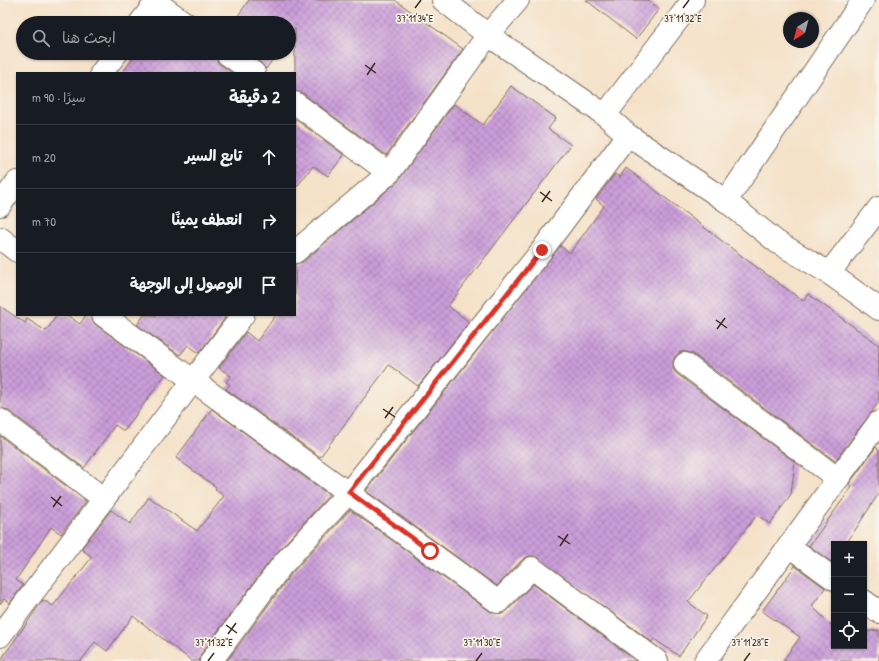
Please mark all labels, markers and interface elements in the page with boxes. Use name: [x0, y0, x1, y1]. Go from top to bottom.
text: 37°11'34"E: [397, 12, 434, 25]
text: 37°11'32"E: [664, 12, 702, 25]
north arrow: [783, 12, 819, 48]
search box: [16, 16, 296, 60]
icon: search: [30, 27, 52, 49]
text: ابحث هنا: [62, 27, 116, 48]
text: 2 دقيقة: [229, 85, 280, 108]
text: سيرًا · 90 m: [32, 88, 86, 106]
text: تابع السير: [185, 145, 242, 166]
icon: ahead: [258, 146, 280, 168]
text: 20 m: [32, 148, 56, 166]
text: انعطف يمينًا: [172, 209, 242, 230]
icon: right: [258, 210, 280, 232]
text: 70 m: [32, 212, 56, 230]
route end: [533, 241, 551, 259]
text: الوصول إلى الوجهة: [130, 273, 242, 294]
icon: arrive: [258, 274, 280, 296]
map controls: [831, 541, 867, 649]
button: +: [831, 541, 867, 577]
route start: [421, 542, 439, 560]
button: −: [831, 577, 867, 613]
button: locate: [831, 613, 867, 649]
text: 37°11'32"E: [195, 636, 233, 649]
text: 37°11'30"E: [463, 636, 501, 649]
text: 37°11'28"E: [731, 636, 769, 649]

